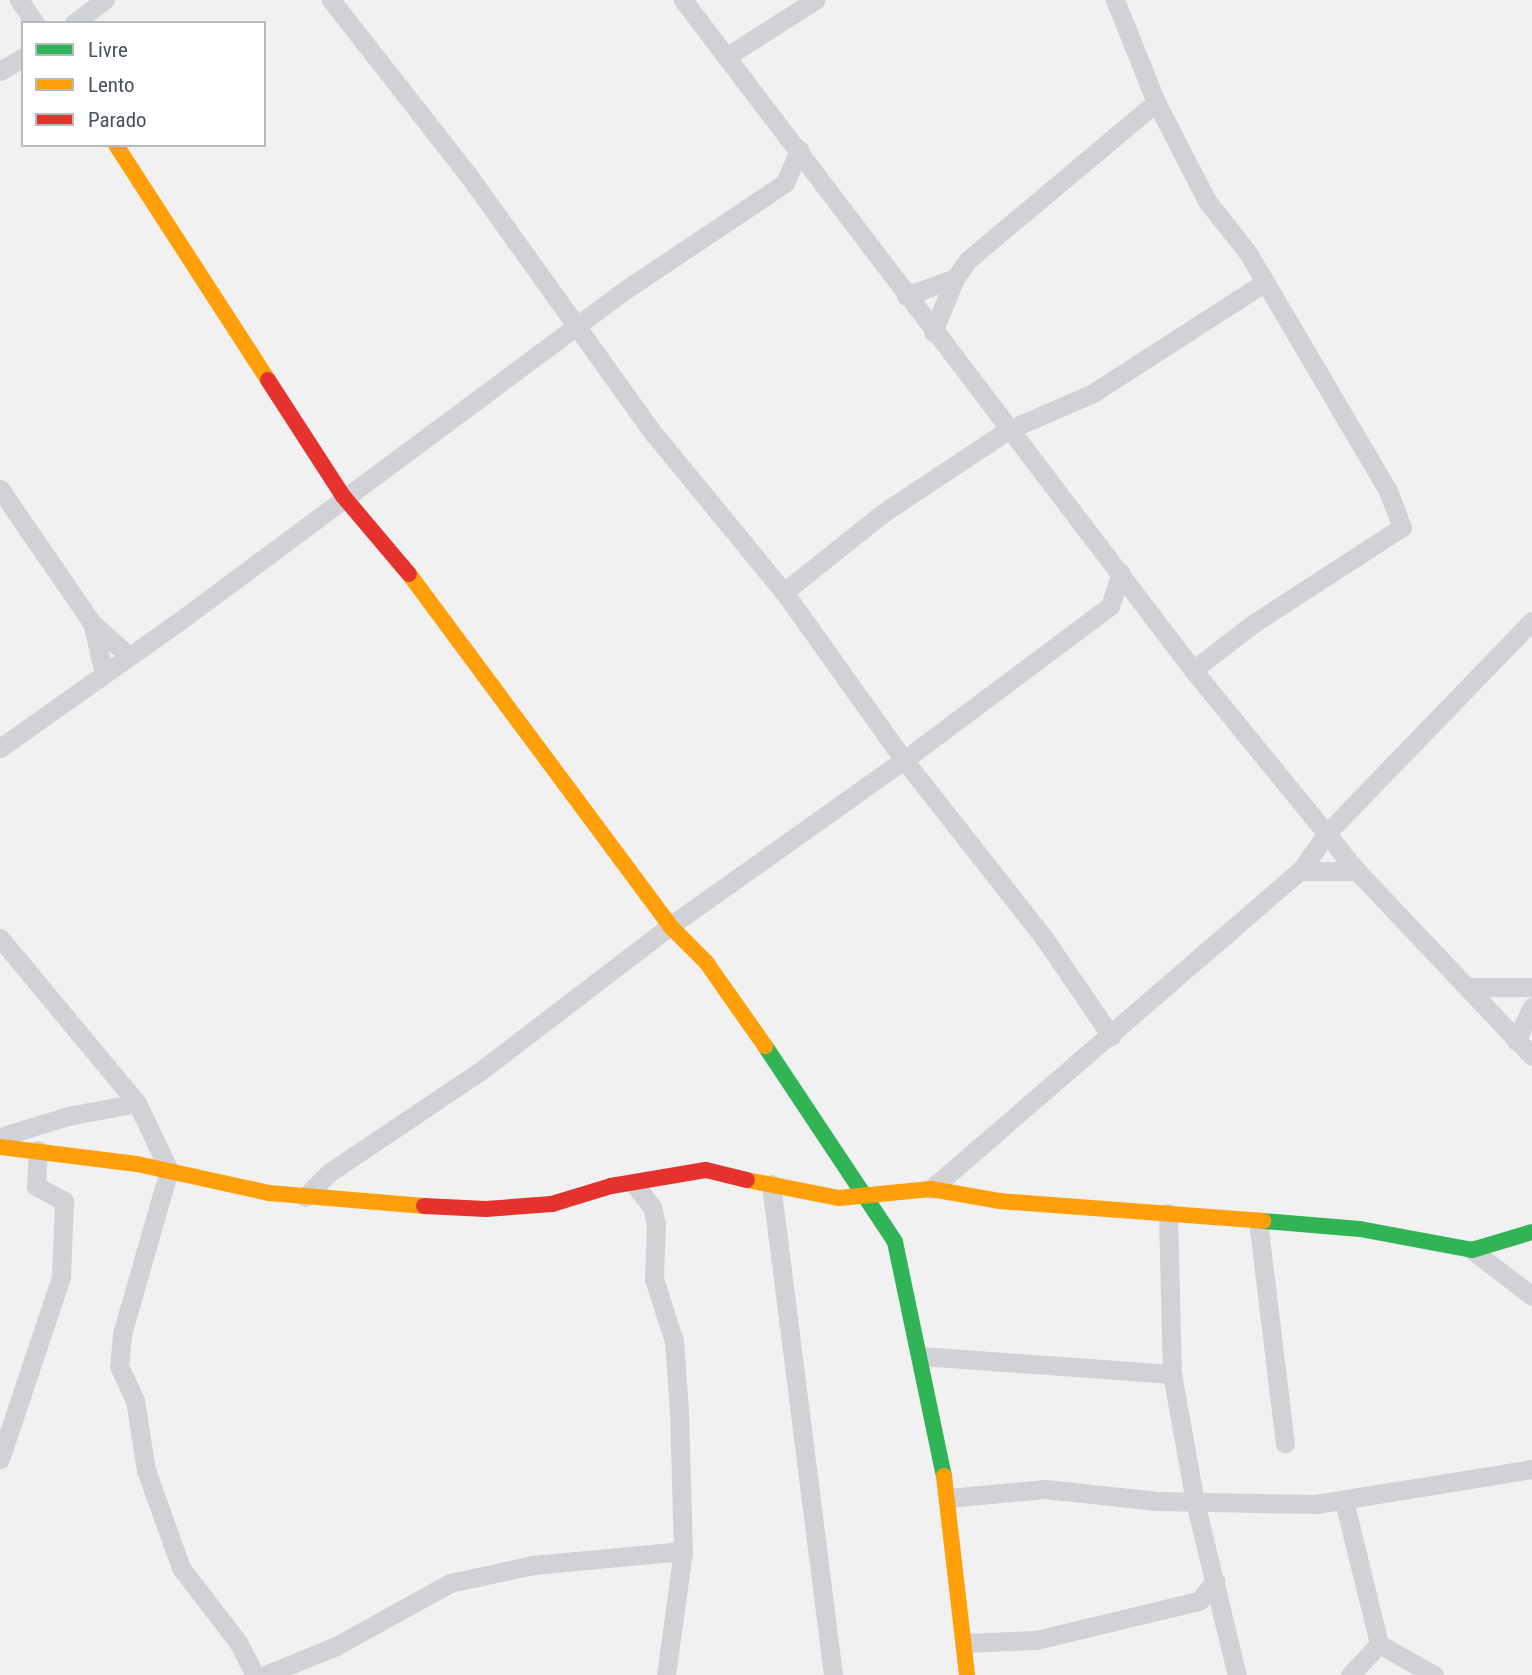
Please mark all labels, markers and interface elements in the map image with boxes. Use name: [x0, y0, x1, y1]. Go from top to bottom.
legend: [21, 21, 266, 147]
text: Livre: [88, 38, 128, 62]
text: Lento: [88, 73, 135, 97]
text: Parado: [88, 108, 147, 132]

